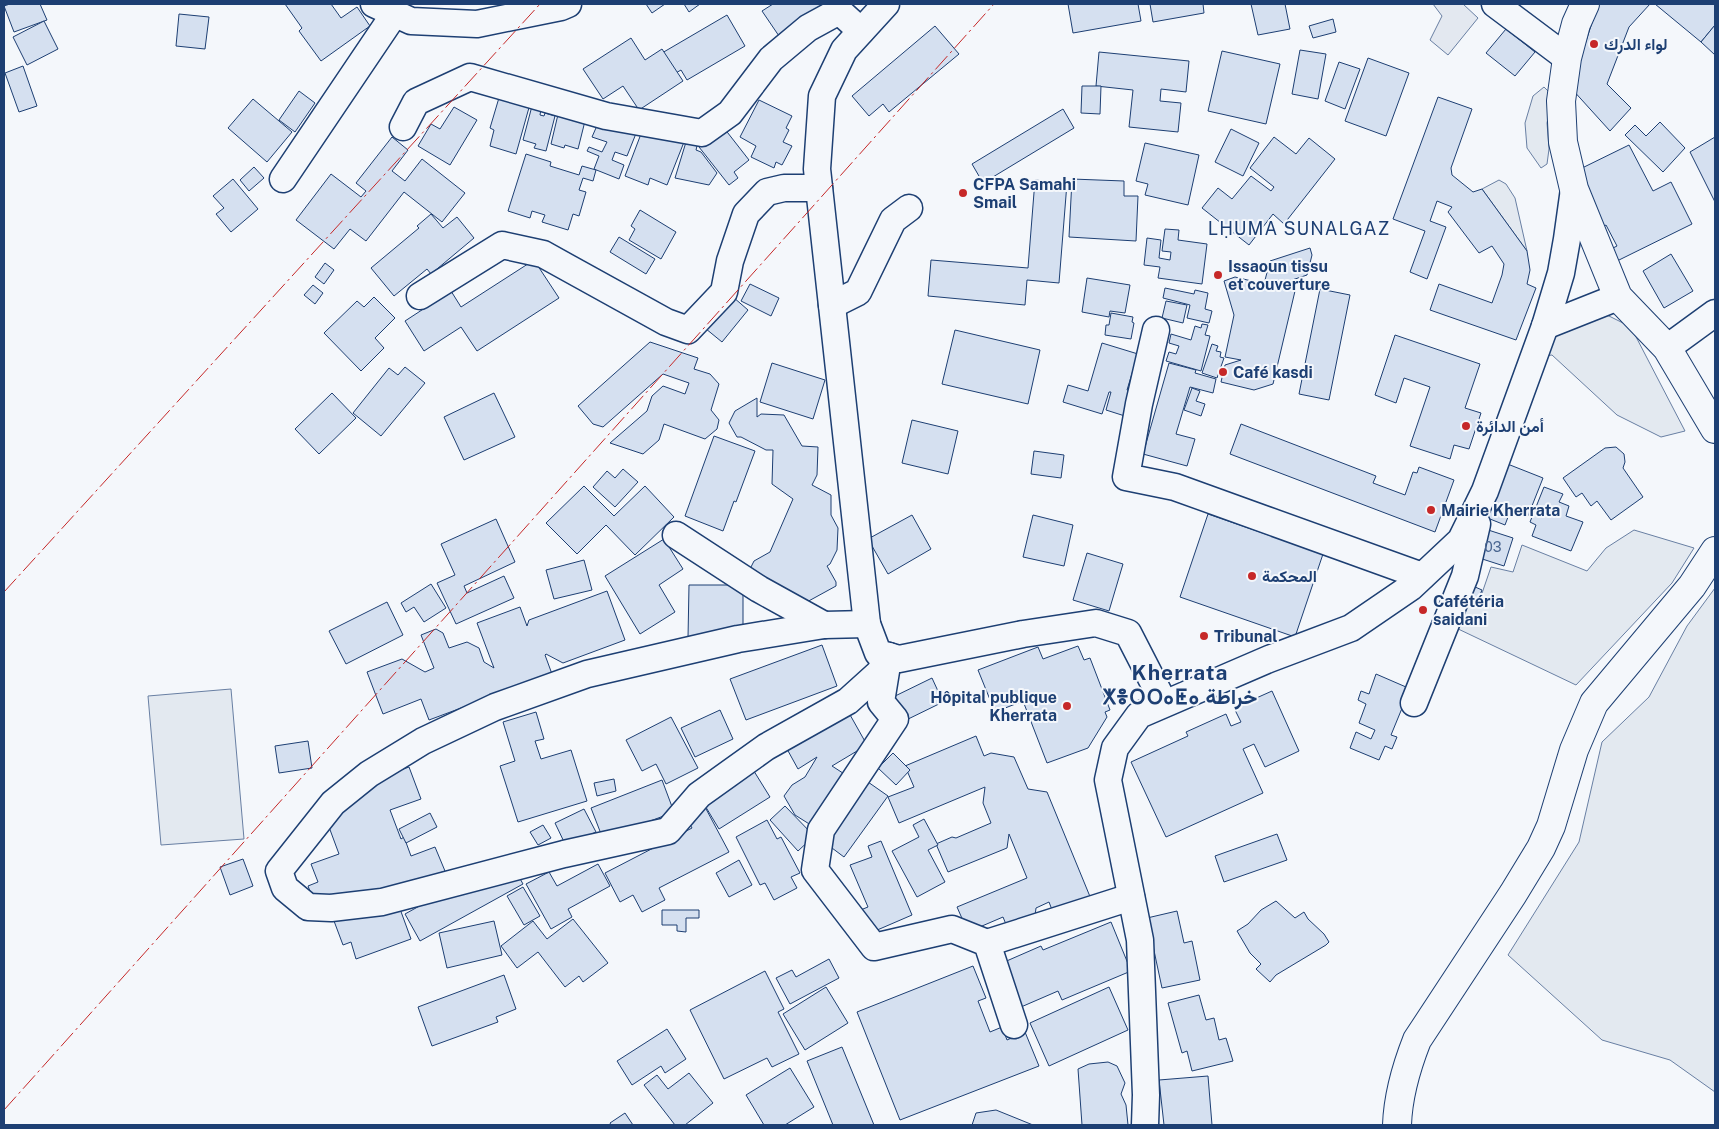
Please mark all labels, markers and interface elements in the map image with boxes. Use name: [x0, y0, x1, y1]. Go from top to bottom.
place label: لواء الدرك: [1604, 35, 1668, 55]
marker: لواء الدرك: [1588, 38, 1600, 50]
place label: CFPA Samahi Smail: [973, 175, 1076, 212]
marker: CFPA Samahi Smail: [957, 187, 969, 199]
district label: LḤUMA SUNALGAZ: [1208, 218, 1390, 239]
place label: Issaoun tissu et couverture: [1228, 257, 1330, 294]
marker: Issaoun tissu et couverture: [1212, 269, 1224, 281]
place label: Café kasdi: [1233, 363, 1313, 382]
marker: Café kasdi: [1217, 366, 1229, 378]
place label: أمن الدائرة: [1476, 417, 1544, 437]
marker: أمن الدائرة: [1460, 420, 1472, 432]
place label: Mairie Kherrata: [1441, 501, 1560, 520]
marker: Mairie Kherrata: [1425, 504, 1437, 516]
house number: 03: [1484, 539, 1502, 555]
place label: المحكمة: [1262, 567, 1317, 586]
marker: المحكمة: [1246, 570, 1258, 582]
place label: Cafétéria saidani: [1433, 592, 1504, 629]
marker: Cafétéria saidani: [1417, 604, 1429, 616]
place label: Tribunal: [1214, 627, 1278, 646]
marker: Tribunal: [1198, 630, 1210, 642]
district label: Kherrata ⵅⴻⵔⵔⴰⵟⴰ خراطة: [1103, 660, 1257, 710]
place label: Hôpital publique Kherrata: [930, 688, 1057, 725]
marker: Hôpital publique Kherrata: [1061, 700, 1073, 712]

